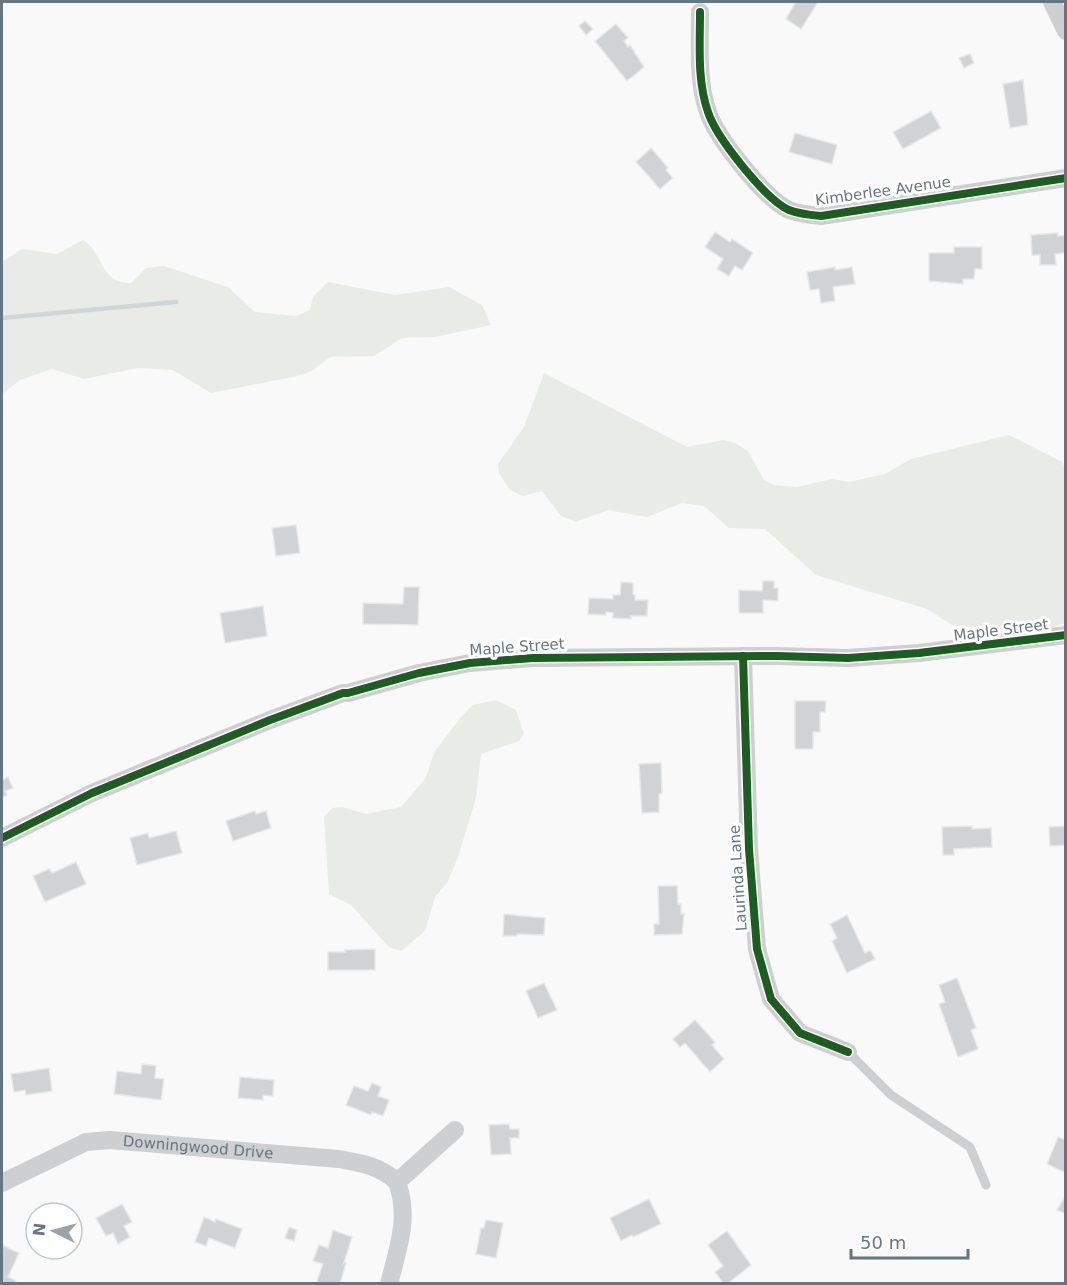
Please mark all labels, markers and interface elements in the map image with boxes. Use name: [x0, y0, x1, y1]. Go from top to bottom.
street label: Kimberlee Avenue: [814, 173, 952, 209]
street label: Maple Street: [953, 615, 1050, 645]
street label: Maple Street: [469, 635, 565, 659]
street label: Laurinda Lane: [725, 824, 751, 932]
street label: Downingwood Drive: [122, 1132, 274, 1163]
north arrow: [24, 1201, 84, 1261]
text: N: [29, 1222, 50, 1237]
scale bar: [851, 1222, 968, 1260]
text: 50 m: [860, 1232, 906, 1253]

